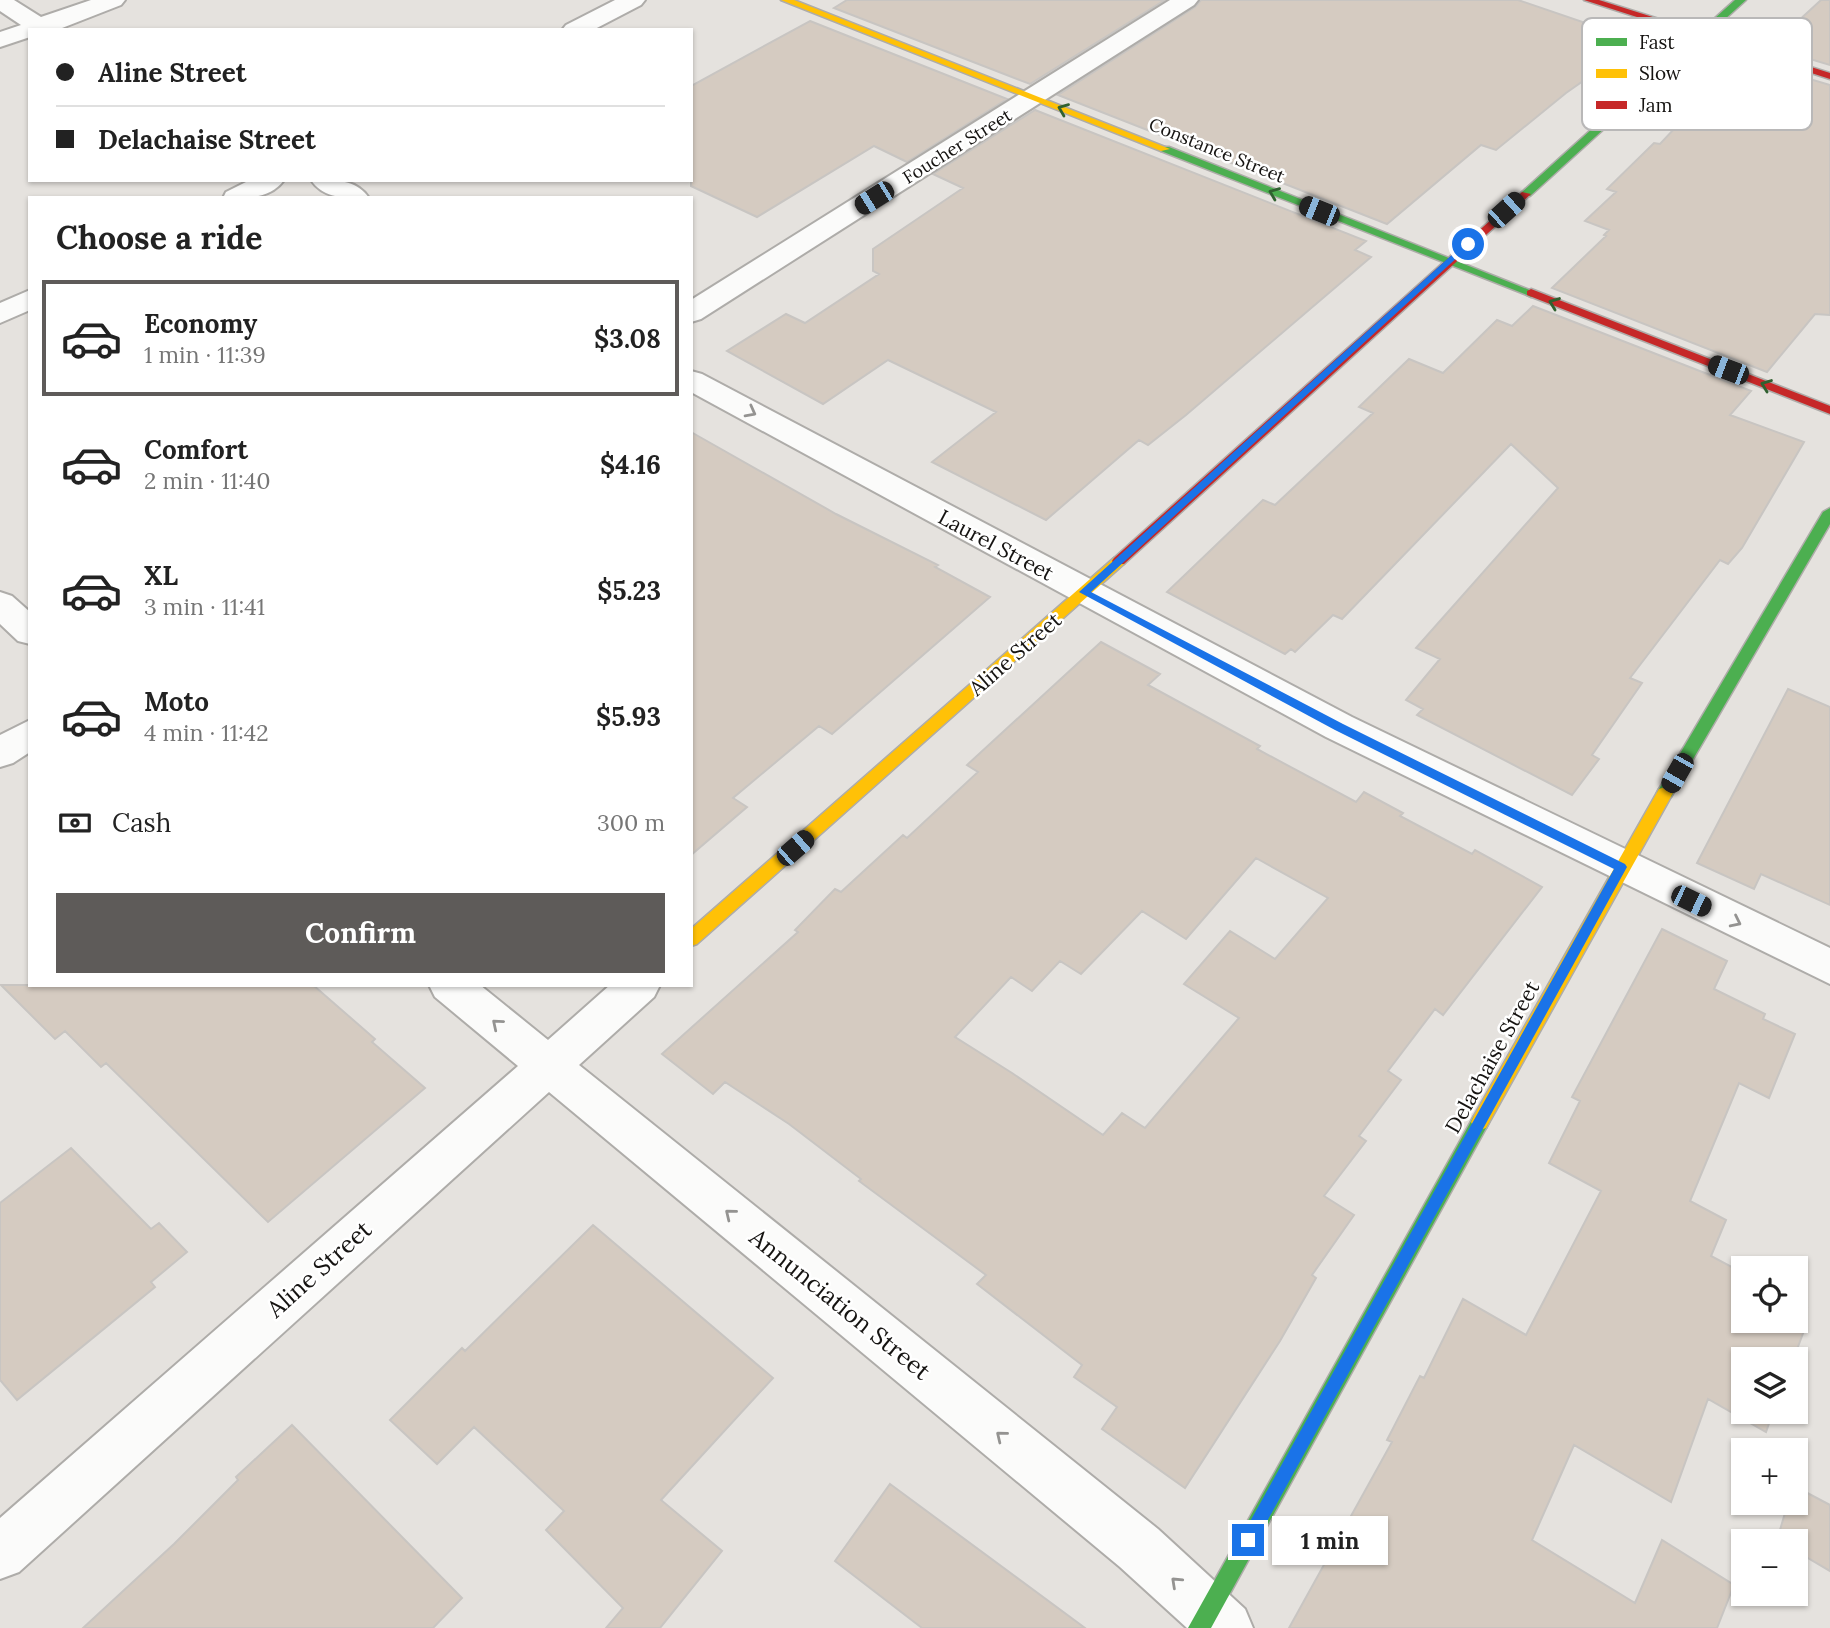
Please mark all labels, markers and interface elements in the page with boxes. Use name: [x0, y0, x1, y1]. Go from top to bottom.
legend: [1582, 18, 1812, 130]
text: Fast: [1639, 30, 1675, 54]
text: Aline Street: [98, 56, 247, 89]
text: Slow: [1639, 61, 1682, 85]
text: Jam: [1638, 93, 1673, 117]
street label: Foucher Street: [898, 103, 1016, 189]
one-way arrow: [1057, 104, 1069, 118]
street label: Constance Street: [1146, 112, 1288, 188]
text: Delachaise Street: [98, 123, 316, 156]
car: [851, 178, 898, 218]
one-way arrow: [1269, 187, 1281, 201]
car: [1484, 188, 1529, 232]
car: [1296, 193, 1343, 229]
text: Choose a ride: [56, 217, 263, 258]
route start: [1452, 228, 1484, 260]
one-way arrow: [1549, 297, 1561, 311]
icon: car: [60, 307, 123, 370]
text: Economy: [144, 307, 257, 340]
text: $3.08: [594, 322, 661, 355]
text: 1 min · 11:39: [144, 340, 266, 369]
car: [1705, 353, 1752, 387]
one-way arrow: [1761, 380, 1773, 394]
one-way arrow: [744, 404, 757, 417]
icon: car: [60, 433, 123, 496]
text: Comfort: [144, 433, 248, 466]
text: $4.16: [600, 448, 661, 481]
text: 2 min · 11:40: [144, 466, 270, 495]
street label: Laurel Street: [934, 503, 1059, 587]
icon: car: [60, 559, 123, 622]
text: XL: [144, 559, 178, 592]
text: $5.23: [597, 574, 661, 607]
text: 3 min · 11:41: [144, 592, 265, 621]
street label: Aline Street: [962, 606, 1068, 702]
icon: car: [60, 685, 123, 748]
text: Moto: [144, 685, 209, 718]
text: $5.93: [596, 700, 661, 733]
text: 4 min · 11:42: [144, 718, 269, 747]
car: [1658, 750, 1697, 796]
icon: cash: [56, 804, 94, 842]
text: Cash: [112, 806, 171, 839]
text: 300 m: [597, 808, 665, 837]
car: [773, 826, 818, 870]
car: [1668, 882, 1715, 920]
button: Confirm: [56, 893, 665, 973]
one-way arrow: [1729, 914, 1741, 928]
street label: Delachaise Street: [1439, 975, 1545, 1138]
one-way arrow: [493, 1020, 506, 1032]
one-way arrow: [726, 1210, 738, 1223]
street label: Aline Street: [259, 1213, 378, 1325]
street label: Annunciation Street: [743, 1221, 937, 1387]
map controls: [1731, 1256, 1808, 1606]
button: locate: [1731, 1256, 1808, 1333]
button: layers: [1731, 1347, 1808, 1424]
one-way arrow: [997, 1431, 1009, 1444]
button: +: [1731, 1438, 1808, 1515]
callout: 1 min: [1272, 1516, 1388, 1564]
route end: [1232, 1524, 1264, 1556]
text: 1 min: [1301, 1526, 1359, 1555]
button: −: [1731, 1529, 1808, 1606]
one-way arrow: [1171, 1577, 1184, 1590]

